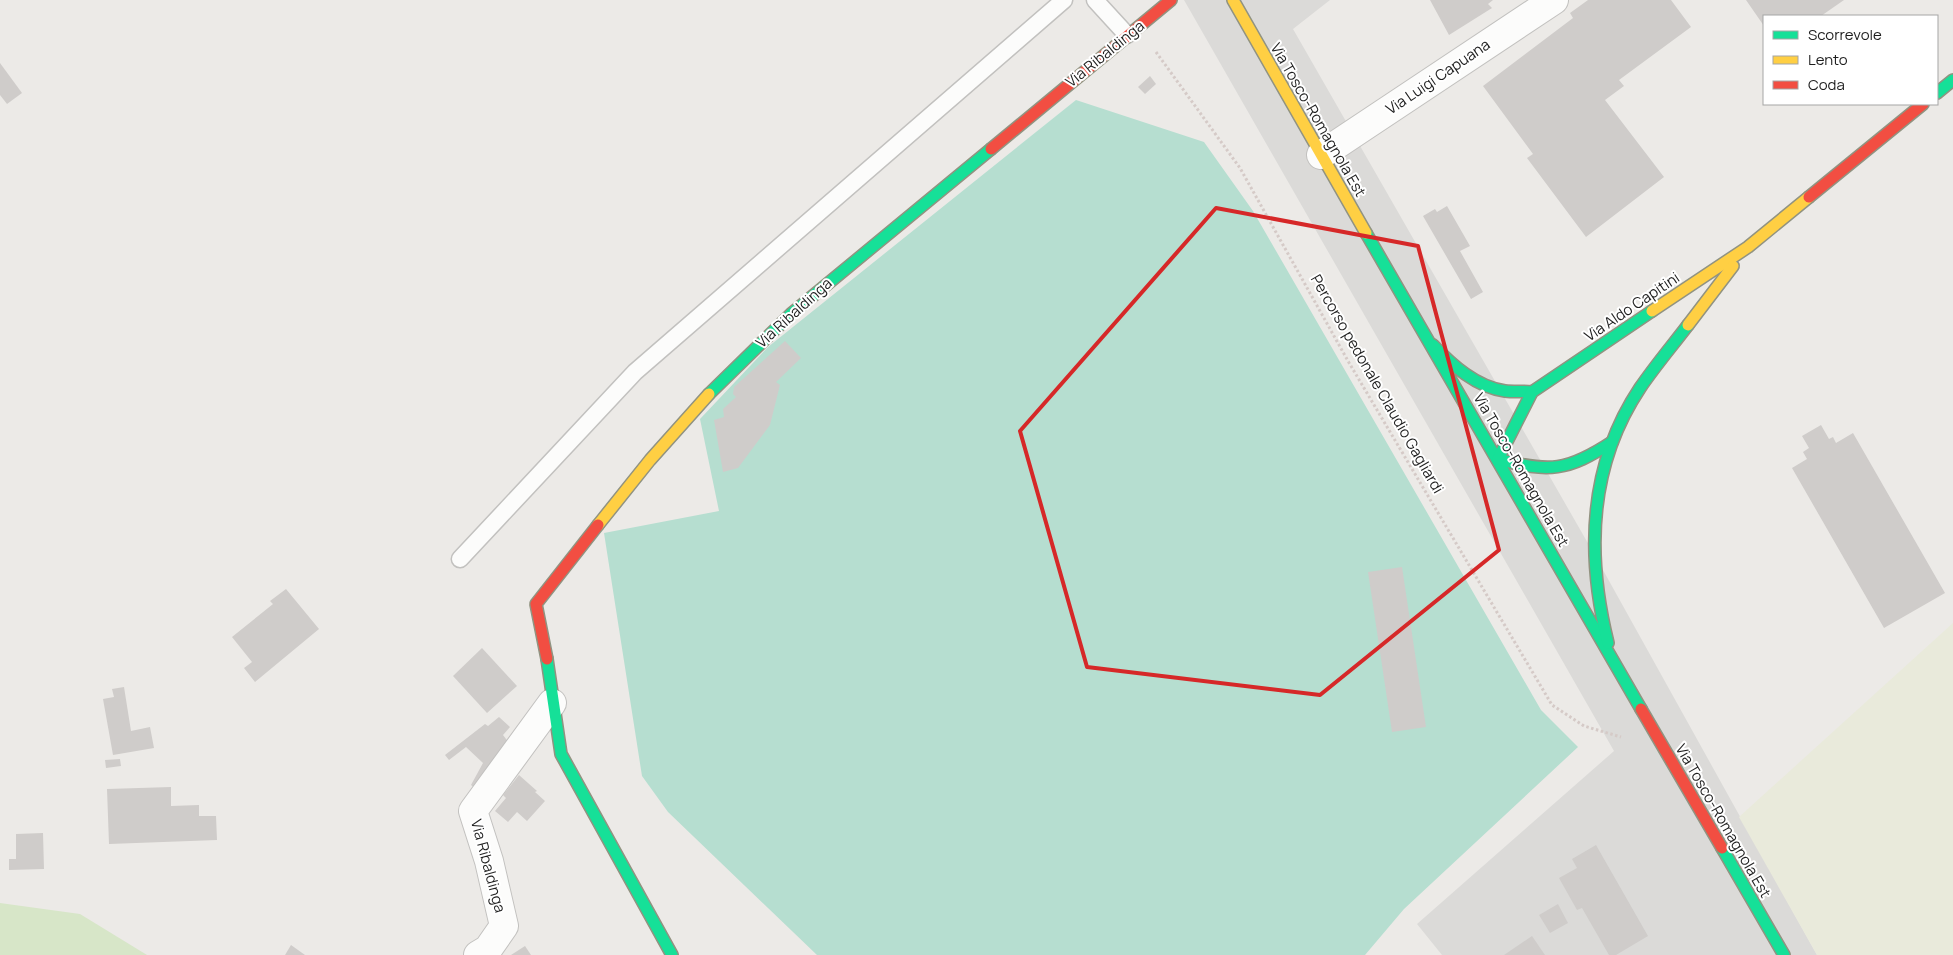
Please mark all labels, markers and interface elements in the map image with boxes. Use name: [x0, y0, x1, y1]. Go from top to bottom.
street label: Via Ribaldinga: [1061, 15, 1149, 92]
legend: [1763, 15, 1938, 105]
text: Scorrevole: [1808, 24, 1882, 45]
street label: Via Luigi Capuana: [1381, 34, 1494, 119]
street label: Via Tosco-Romagnola Est: [1266, 39, 1371, 201]
text: Lento: [1808, 49, 1848, 70]
text: Coda: [1808, 74, 1845, 95]
street label: Via Aldo Capitini: [1580, 267, 1683, 346]
street label: Percorso pedonale Claudio Gagliardi: [1306, 271, 1449, 497]
street label: Via Ribaldinga: [751, 273, 836, 352]
street label: Via Tosco-Romagnola Est: [1469, 389, 1574, 551]
street label: Via Tosco-Romagnola Est: [1671, 740, 1776, 902]
street label: Via Ribaldinga: [466, 817, 511, 915]

